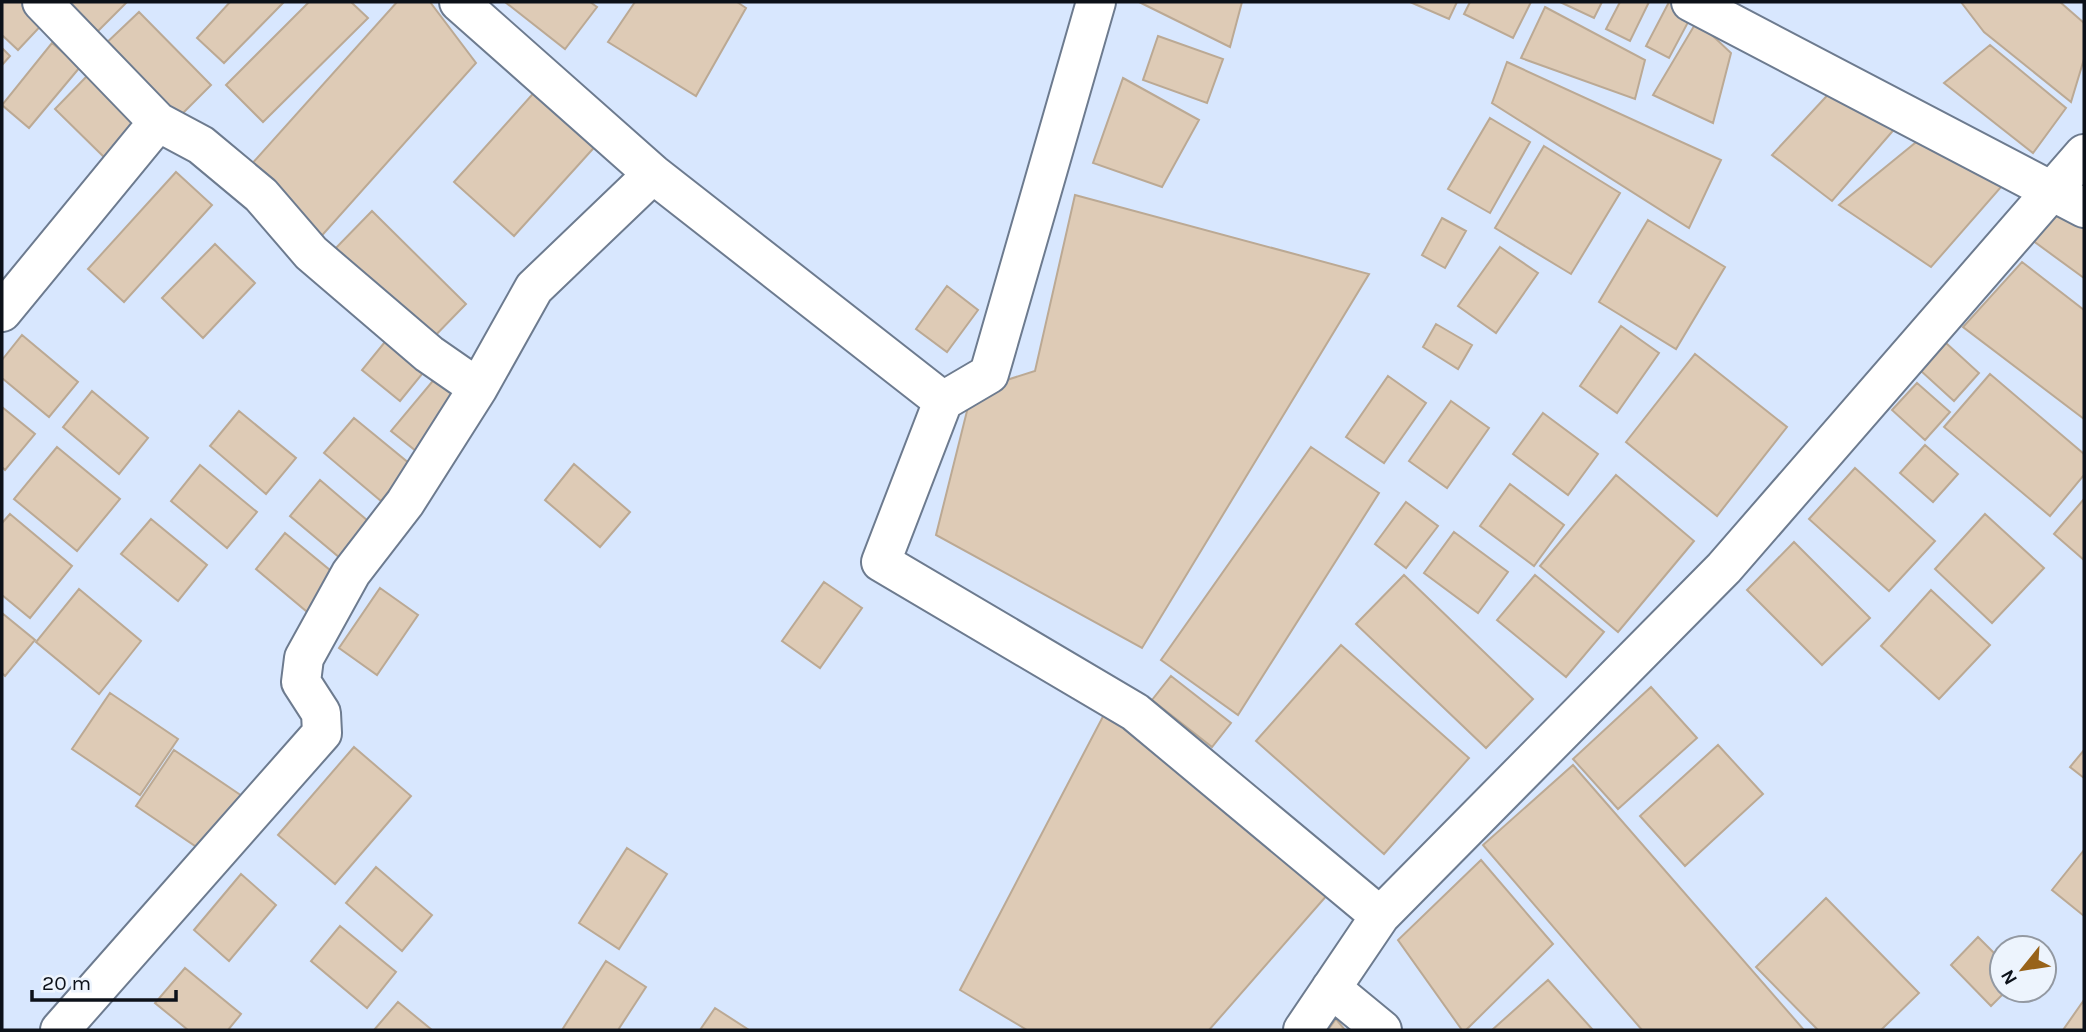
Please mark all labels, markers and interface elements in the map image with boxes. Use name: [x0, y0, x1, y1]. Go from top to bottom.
north arrow: [1988, 934, 2058, 1004]
scale bar: [32, 958, 175, 1002]
text: N: [1996, 966, 2022, 988]
text: 20 m: [42, 971, 91, 995]

